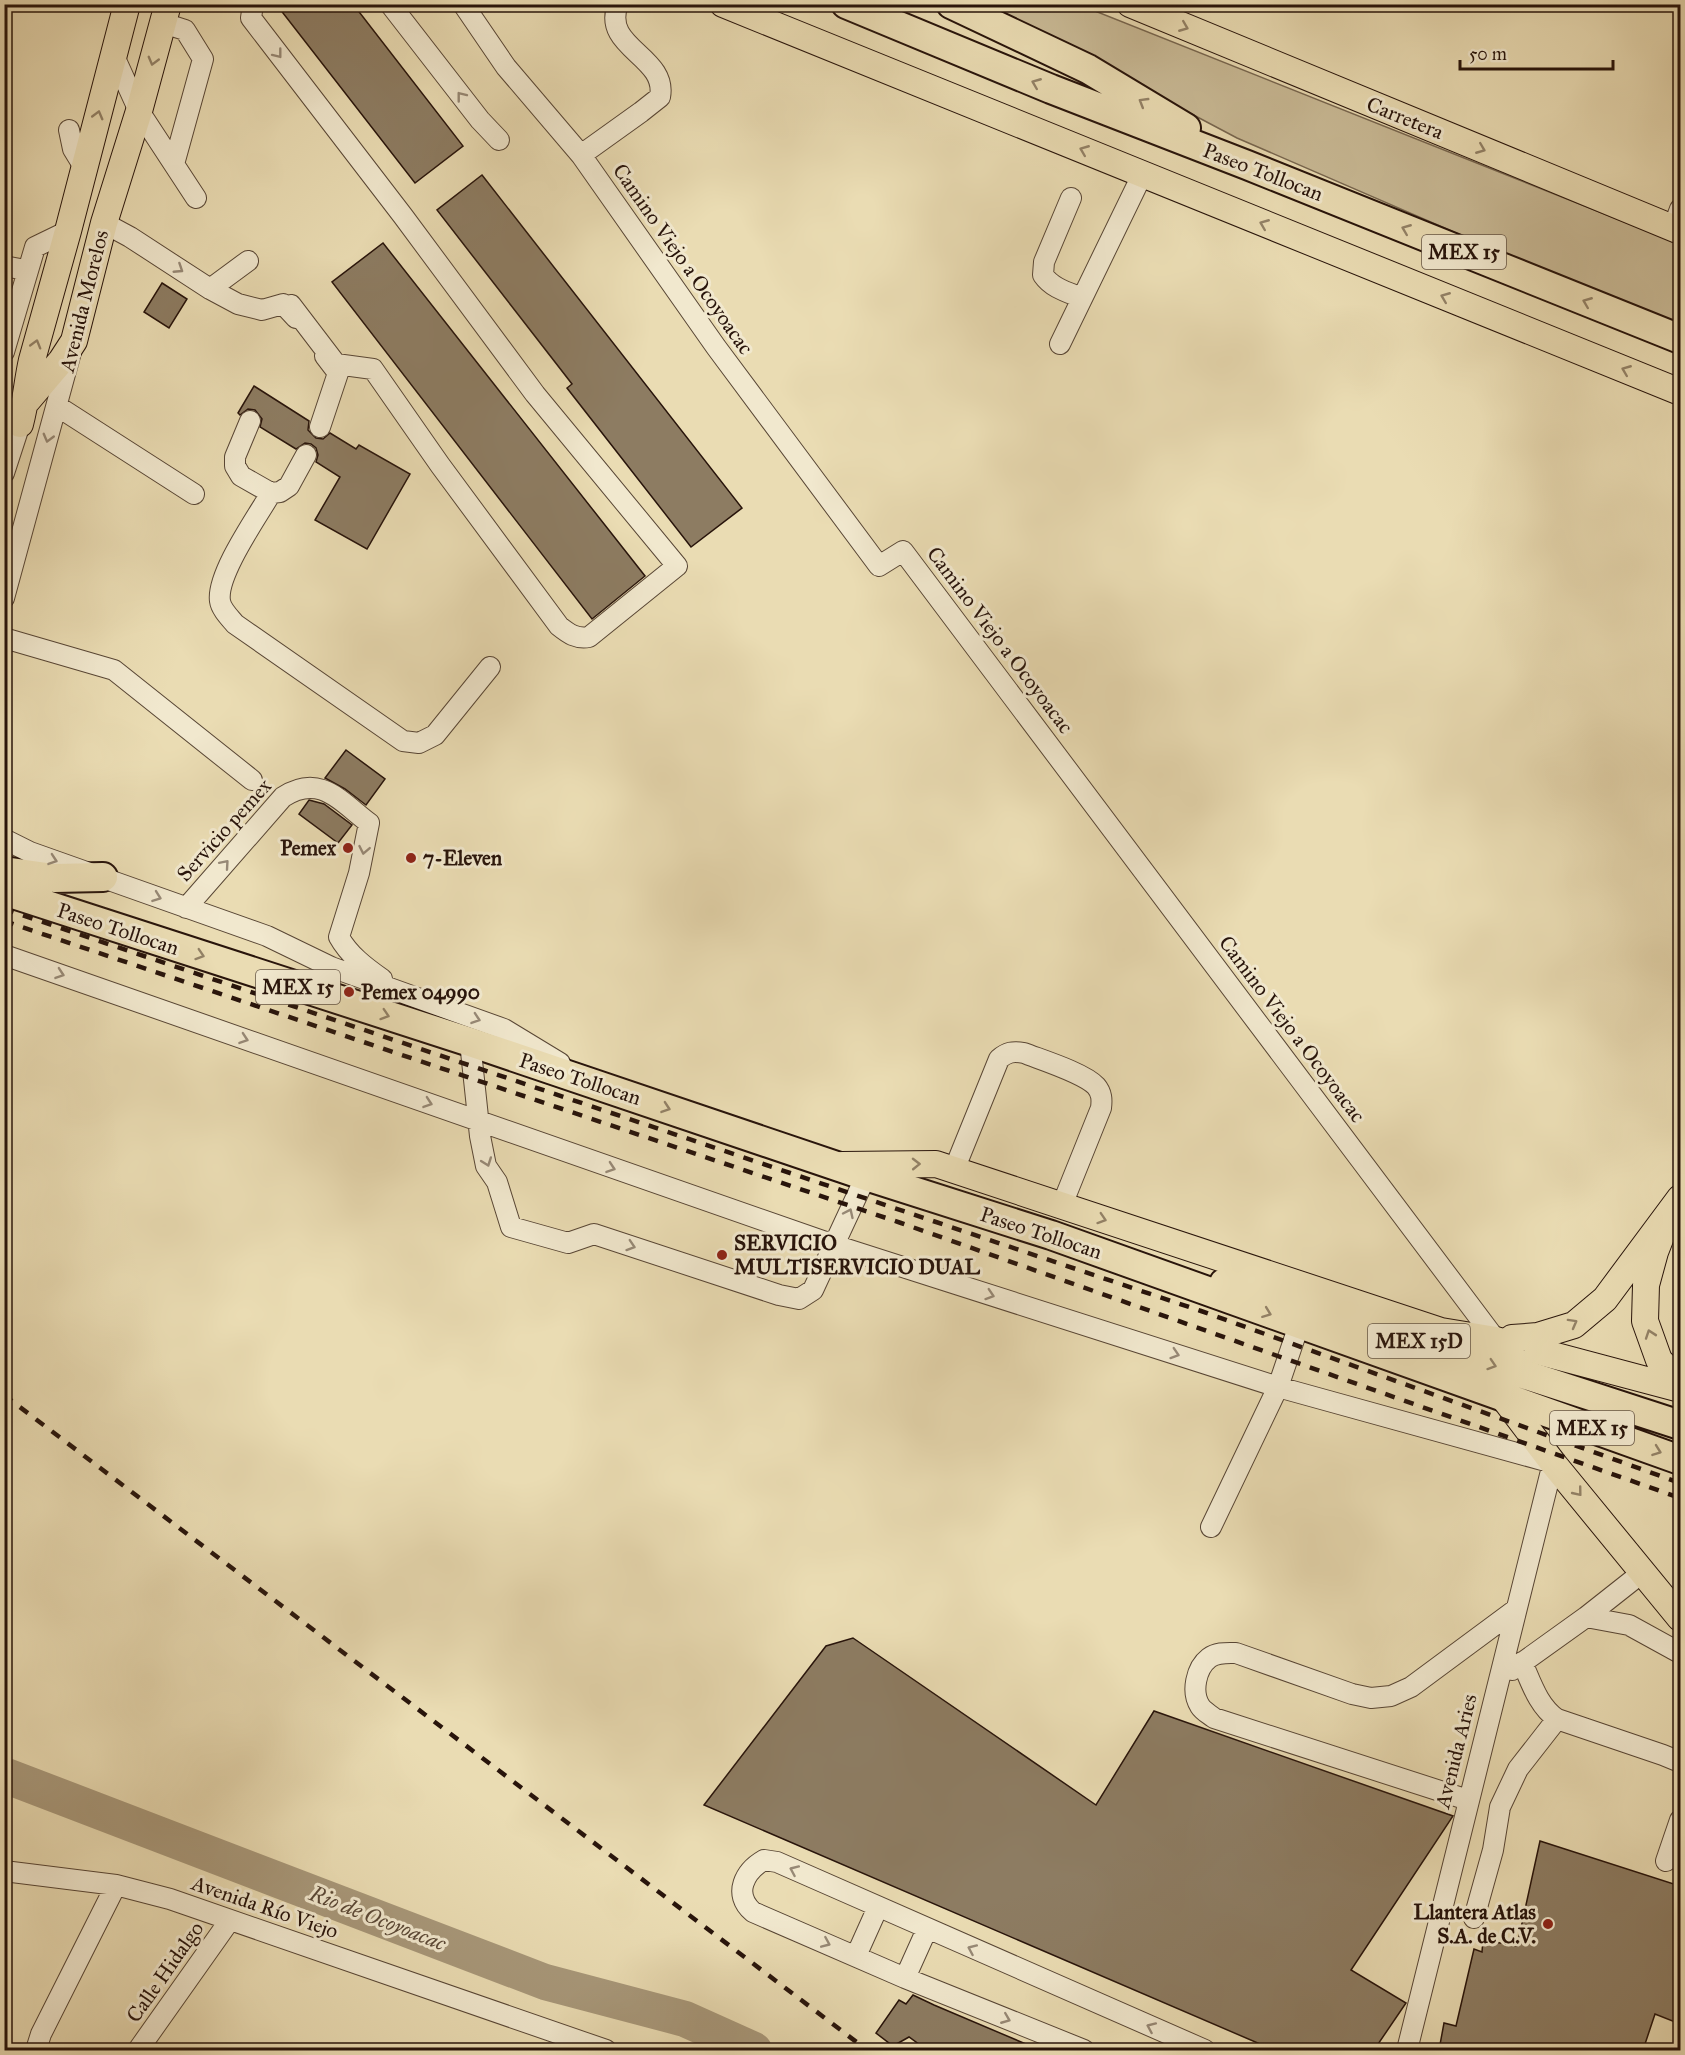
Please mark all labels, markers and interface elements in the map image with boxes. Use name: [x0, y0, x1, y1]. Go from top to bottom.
one-way arrow: [1178, 20, 1189, 32]
scale bar: [1460, 33, 1613, 71]
text: 50 m: [1469, 43, 1507, 65]
one-way arrow: [271, 47, 282, 58]
one-way arrow: [147, 56, 160, 66]
one-way arrow: [1031, 78, 1042, 90]
one-way arrow: [458, 91, 469, 102]
street label: Carretera: [1363, 91, 1447, 145]
one-way arrow: [1139, 98, 1149, 109]
one-way arrow: [91, 110, 103, 121]
street label: Paseo Tollocan: [1199, 137, 1327, 207]
one-way arrow: [1474, 142, 1485, 154]
one-way arrow: [1080, 145, 1091, 157]
street label: Camino Viejo a Ocoyoacac: [607, 158, 759, 360]
one-way arrow: [1260, 219, 1271, 231]
one-way arrow: [1402, 224, 1413, 236]
street label: Avenida Morelos: [54, 227, 114, 376]
road number: MEX 15: [1422, 235, 1506, 269]
one-way arrow: [172, 262, 183, 273]
one-way arrow: [1441, 292, 1452, 304]
one-way arrow: [1583, 296, 1593, 309]
one-way arrow: [29, 339, 41, 350]
one-way arrow: [1621, 365, 1632, 377]
one-way arrow: [43, 433, 56, 443]
street label: Camino Viejo a Ocoyoacac: [921, 541, 1079, 739]
street label: Servicio pemex: [171, 773, 277, 887]
place label: Pemex: [280, 835, 337, 861]
marker: Pemex: [341, 841, 355, 855]
one-way arrow: [358, 845, 370, 855]
place label: 7-Eleven: [423, 845, 503, 871]
marker: 7-Eleven: [404, 851, 418, 865]
one-way arrow: [47, 852, 58, 865]
one-way arrow: [218, 860, 229, 871]
one-way arrow: [151, 890, 162, 902]
street label: Paseo Tollocan: [54, 897, 182, 961]
street label: Camino Viejo a Ocoyoacac: [1213, 930, 1371, 1128]
one-way arrow: [194, 948, 205, 960]
one-way arrow: [54, 967, 65, 980]
road number: MEX 15: [256, 970, 340, 1004]
place label: Pemex 04990: [361, 979, 480, 1005]
marker: Pemex 04990: [342, 985, 356, 999]
one-way arrow: [379, 1008, 390, 1020]
one-way arrow: [470, 1012, 481, 1025]
one-way arrow: [238, 1031, 249, 1044]
street label: Paseo Tollocan: [516, 1047, 644, 1111]
one-way arrow: [422, 1096, 433, 1109]
one-way arrow: [660, 1100, 671, 1113]
one-way arrow: [479, 1156, 492, 1167]
one-way arrow: [911, 1158, 920, 1170]
one-way arrow: [606, 1161, 616, 1174]
street label: Paseo Tollocan: [977, 1201, 1105, 1265]
one-way arrow: [842, 1208, 854, 1219]
one-way arrow: [1096, 1211, 1107, 1224]
place label: SERVICIO MULTISERVICIO DUAL: [734, 1230, 981, 1280]
one-way arrow: [625, 1239, 636, 1252]
marker: SERVICIO MULTISERVICIO DUAL: [715, 1248, 729, 1262]
one-way arrow: [984, 1288, 995, 1300]
one-way arrow: [1262, 1306, 1272, 1319]
one-way arrow: [1567, 1319, 1577, 1330]
road number: MEX 15D: [1368, 1324, 1470, 1358]
one-way arrow: [1645, 1329, 1657, 1340]
one-way arrow: [1169, 1347, 1180, 1360]
one-way arrow: [1486, 1358, 1497, 1370]
road number: MEX 15: [1550, 1411, 1634, 1445]
one-way arrow: [1651, 1444, 1661, 1457]
one-way arrow: [1570, 1485, 1581, 1496]
street label: Avenida Aries: [1429, 1691, 1483, 1812]
one-way arrow: [789, 1865, 800, 1877]
street label: Avenida Río Viejo: [187, 1869, 342, 1944]
water label: Rio de Ocoyoacac: [305, 1879, 451, 1957]
place label: Llantera Atlas S.A. de C.V.: [1413, 1899, 1536, 1949]
street label: Calle Hidalgo: [121, 1916, 209, 2027]
marker: Llantera Atlas S.A. de C.V.: [1541, 1917, 1555, 1931]
one-way arrow: [820, 1936, 831, 1948]
one-way arrow: [968, 1944, 979, 1956]
one-way arrow: [1000, 2012, 1011, 2024]
one-way arrow: [1146, 2022, 1157, 2034]

